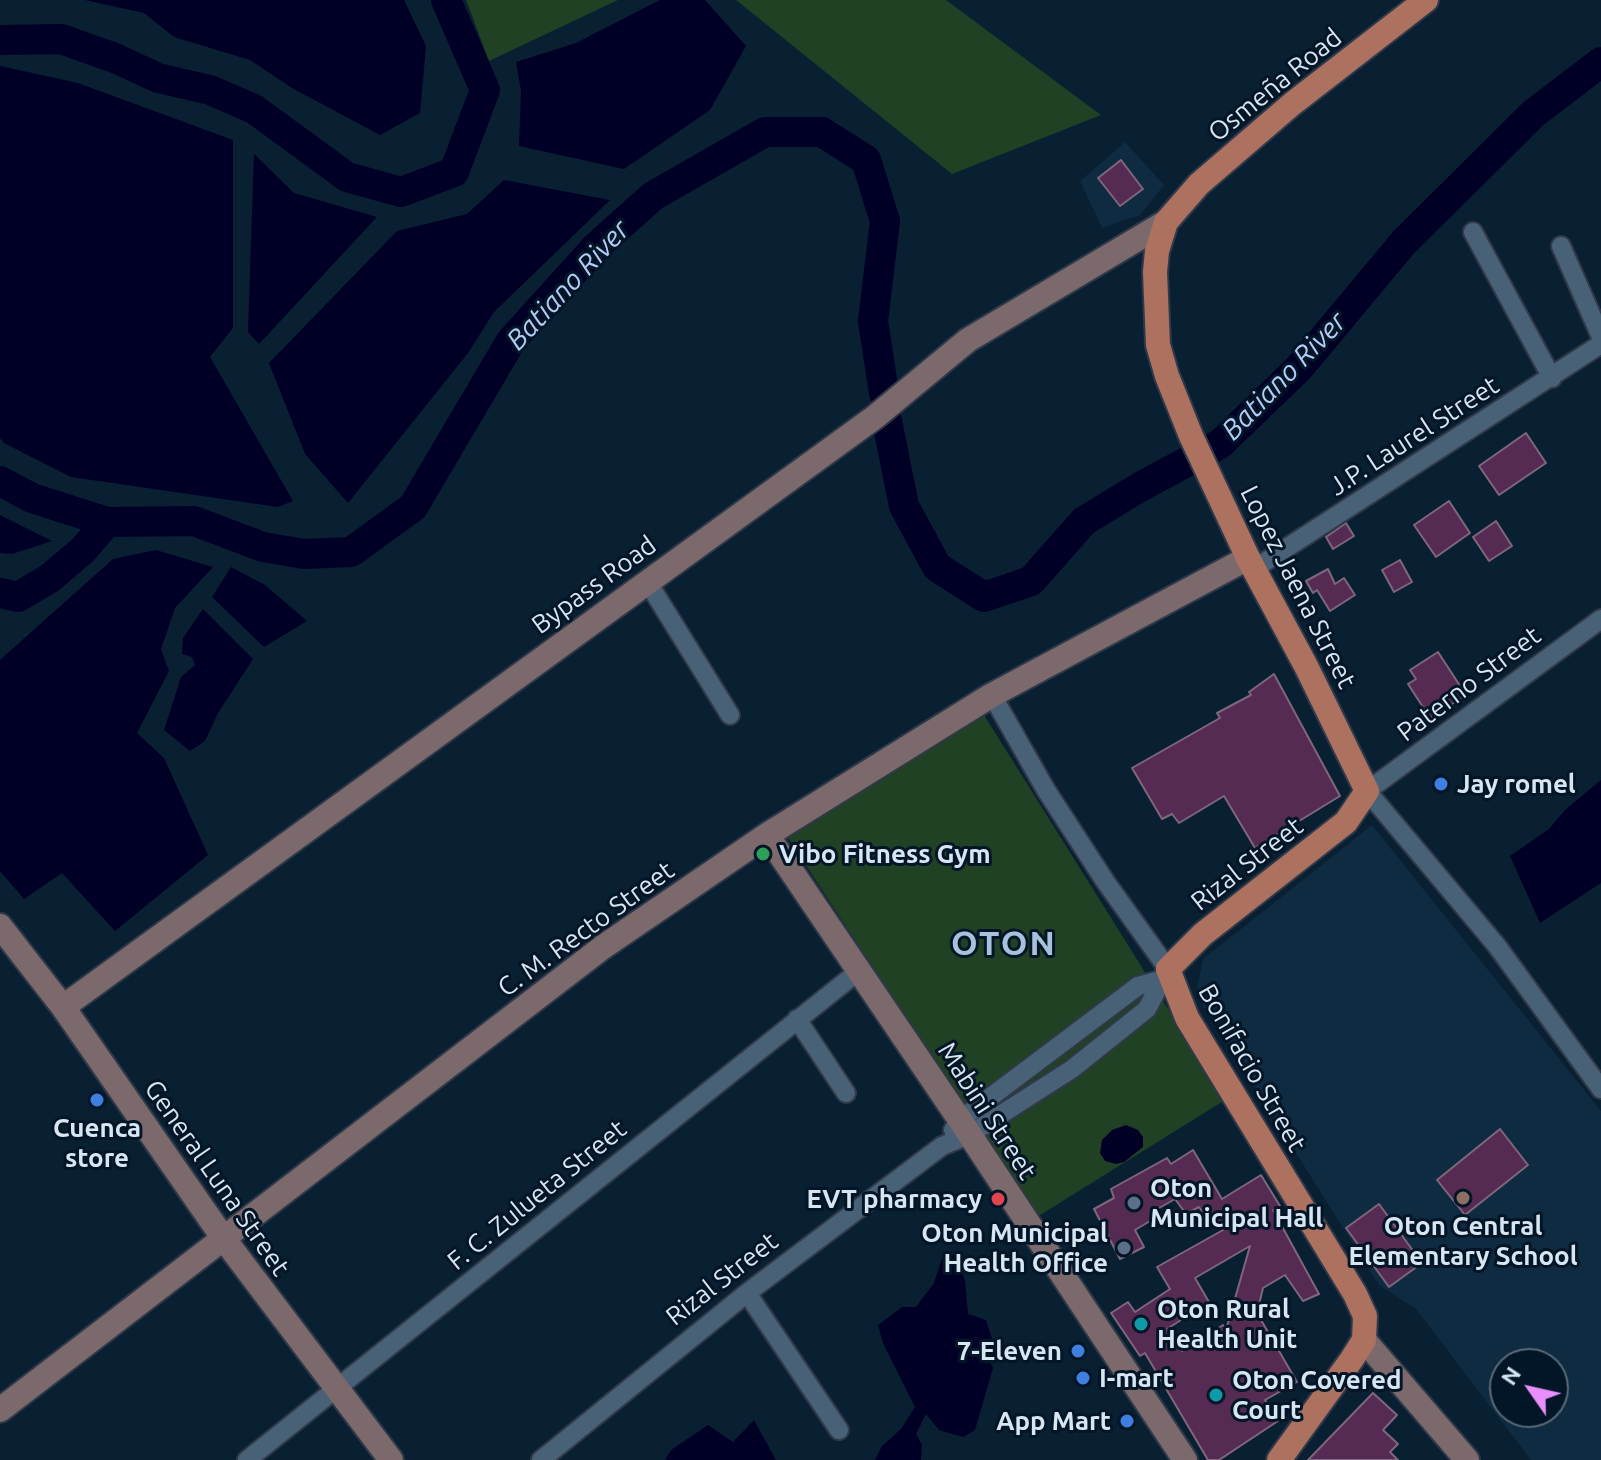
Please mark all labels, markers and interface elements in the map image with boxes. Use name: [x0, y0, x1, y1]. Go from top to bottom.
street label: Osmeña Road: [1202, 22, 1348, 148]
water label: Batiano River: [499, 213, 637, 357]
water label: Batiano River: [1215, 305, 1353, 447]
street label: J.P. Laurel Street: [1323, 370, 1505, 502]
street label: Lopez Jaena Street: [1233, 480, 1363, 694]
street label: Bypass Road: [526, 529, 662, 641]
street label: Paterno Street: [1391, 620, 1547, 748]
place label: Jay romel: [1457, 768, 1576, 800]
marker: Jay romel: [1432, 775, 1450, 793]
street label: Rizal Street: [1185, 811, 1309, 917]
place label: Vibo Fitness Gym: [779, 838, 991, 870]
marker: Vibo Fitness Gym: [754, 845, 772, 863]
street label: C. M. Recto Street: [492, 855, 680, 1003]
district label: OTON: [951, 924, 1057, 964]
street label: Bonifacio Street: [1191, 979, 1313, 1157]
street label: Mabini Street: [931, 1037, 1043, 1185]
street label: General Luna Street: [138, 1074, 296, 1282]
marker: Cuenca store: [88, 1091, 106, 1109]
place label: Cuenca store: [53, 1112, 141, 1174]
street label: F. C. Zulueta Street: [441, 1113, 633, 1277]
place label: Oton Municipal Hall: [1150, 1172, 1323, 1234]
place label: EVT pharmacy: [807, 1183, 982, 1215]
marker: Oton Central Elementary School: [1454, 1189, 1472, 1207]
marker: EVT pharmacy: [989, 1190, 1007, 1208]
marker: Oton Municipal Hall: [1125, 1194, 1143, 1212]
place label: Oton Central Elementary School: [1348, 1210, 1578, 1272]
place label: Oton Municipal Health Office: [921, 1217, 1108, 1278]
street label: Rizal Street: [660, 1226, 784, 1332]
marker: Oton Municipal Health Office: [1115, 1239, 1133, 1257]
place label: Oton Rural Health Unit: [1157, 1293, 1297, 1354]
marker: Oton Rural Health Unit: [1132, 1315, 1150, 1333]
place label: 7-Eleven: [957, 1335, 1062, 1367]
marker: 7-Eleven: [1069, 1342, 1087, 1360]
north arrow: [1489, 1348, 1569, 1428]
place label: I-mart: [1099, 1362, 1174, 1394]
text: N: [1495, 1362, 1525, 1389]
place label: Oton Covered Court: [1232, 1364, 1402, 1426]
marker: I-mart: [1074, 1369, 1092, 1387]
marker: Oton Covered Court: [1207, 1386, 1225, 1404]
place label: App Mart: [996, 1405, 1111, 1437]
marker: App Mart: [1118, 1412, 1136, 1430]

